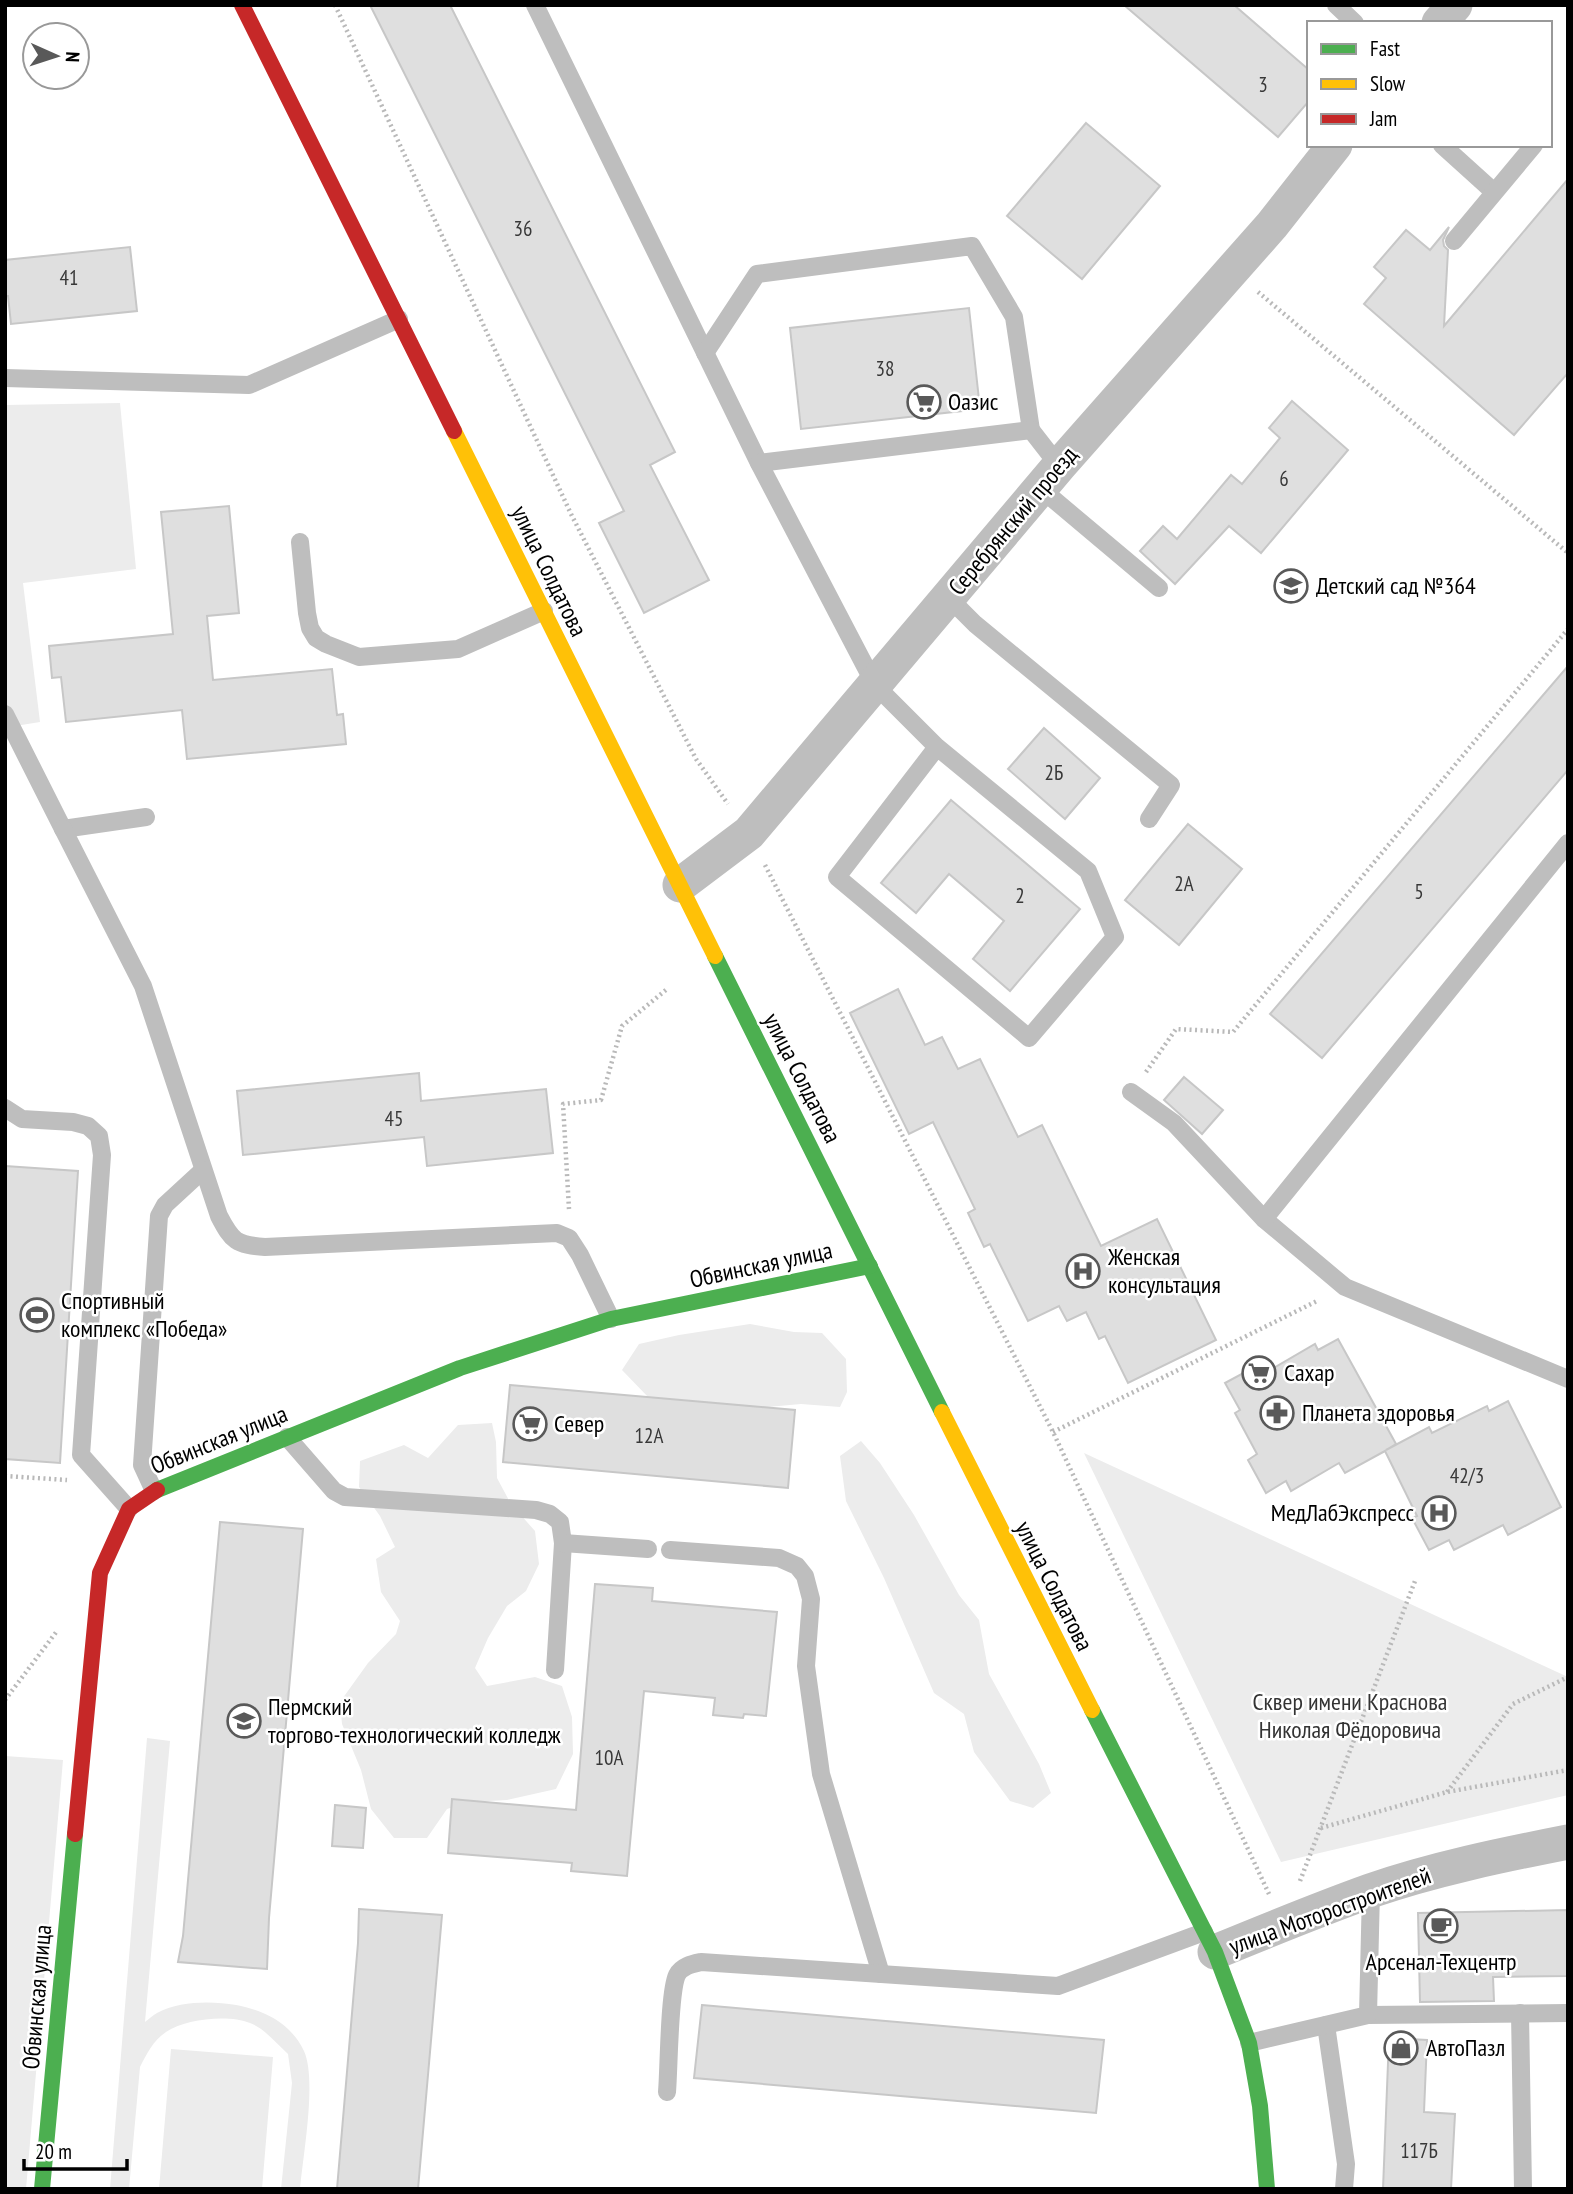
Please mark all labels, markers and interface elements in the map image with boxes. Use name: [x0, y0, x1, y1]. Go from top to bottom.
north arrow: [21, 21, 91, 91]
legend: [1307, 21, 1552, 147]
text: Fast: [1370, 35, 1400, 62]
text: N: [61, 51, 85, 63]
text: Slow: [1370, 70, 1406, 97]
house number: 3: [1258, 71, 1268, 98]
text: Jam: [1369, 105, 1397, 132]
house number: 36: [514, 215, 532, 242]
house number: 41: [60, 264, 78, 291]
house number: 38: [876, 355, 894, 382]
supermarket icon: Оазис: [905, 383, 943, 421]
place label: Оазис: [948, 386, 999, 417]
street label: Серебрянский проезд: [941, 439, 1084, 602]
house number: 6: [1279, 465, 1289, 492]
street label: улица Солдатова: [504, 500, 594, 641]
school or university icon: Детский сад №364: [1272, 567, 1310, 605]
place label: Детский сад №364: [1316, 570, 1476, 601]
house number: 2Б: [1045, 759, 1063, 786]
house number: 2А: [1174, 870, 1194, 897]
house number: 5: [1414, 878, 1424, 905]
house number: 2: [1015, 882, 1025, 909]
street label: улица Солдатова: [756, 1008, 848, 1148]
house number: 45: [385, 1105, 403, 1132]
street label: Обвинская улица: [687, 1234, 835, 1295]
place label: Женская консультация: [1107, 1241, 1221, 1300]
hospital icon: Женская консультация: [1064, 1252, 1102, 1290]
place label: Спортивный комплекс «Победа»: [61, 1285, 227, 1344]
sports icon: Спортивный комплекс «Победа»: [18, 1296, 56, 1334]
supermarket icon: Сахар: [1240, 1354, 1278, 1392]
place label: Сахар: [1284, 1357, 1335, 1388]
pharmacy icon: Планета здоровья: [1258, 1394, 1296, 1432]
place label: Планета здоровья: [1302, 1397, 1455, 1428]
street label: Обвинская улица: [146, 1398, 292, 1481]
supermarket icon: Север: [511, 1405, 549, 1443]
place label: Север: [554, 1408, 604, 1439]
house number: 12А: [635, 1422, 663, 1449]
house number: 42/3: [1450, 1462, 1484, 1489]
hospital icon: МедЛабЭкспресс: [1420, 1494, 1458, 1532]
place label: МедЛабЭкспресс: [1271, 1497, 1414, 1528]
street label: улица Солдатова: [1008, 1516, 1100, 1656]
park label: Сквер имени Краснова Николая Фёдоровича: [1253, 1686, 1447, 1745]
place label: Пермский торгово-технологический колледж: [268, 1691, 561, 1750]
school or university icon: Пермский торгово-технологический колледж: [225, 1702, 263, 1740]
house number: 10А: [595, 1744, 623, 1771]
street label: улица Моторостроителей: [1225, 1860, 1435, 1961]
cafe icon: Арсенал-Техцентр: [1422, 1907, 1460, 1945]
street label: Обвинская улица: [15, 1923, 58, 2071]
place label: Арсенал-Техцентр: [1366, 1946, 1516, 1977]
shop icon: АвтоПазл: [1382, 2029, 1420, 2067]
place label: АвтоПазл: [1426, 2032, 1505, 2063]
scale bar: [24, 2128, 128, 2172]
house number: 117Б: [1400, 2137, 1438, 2164]
text: 20 m: [35, 2138, 72, 2165]

